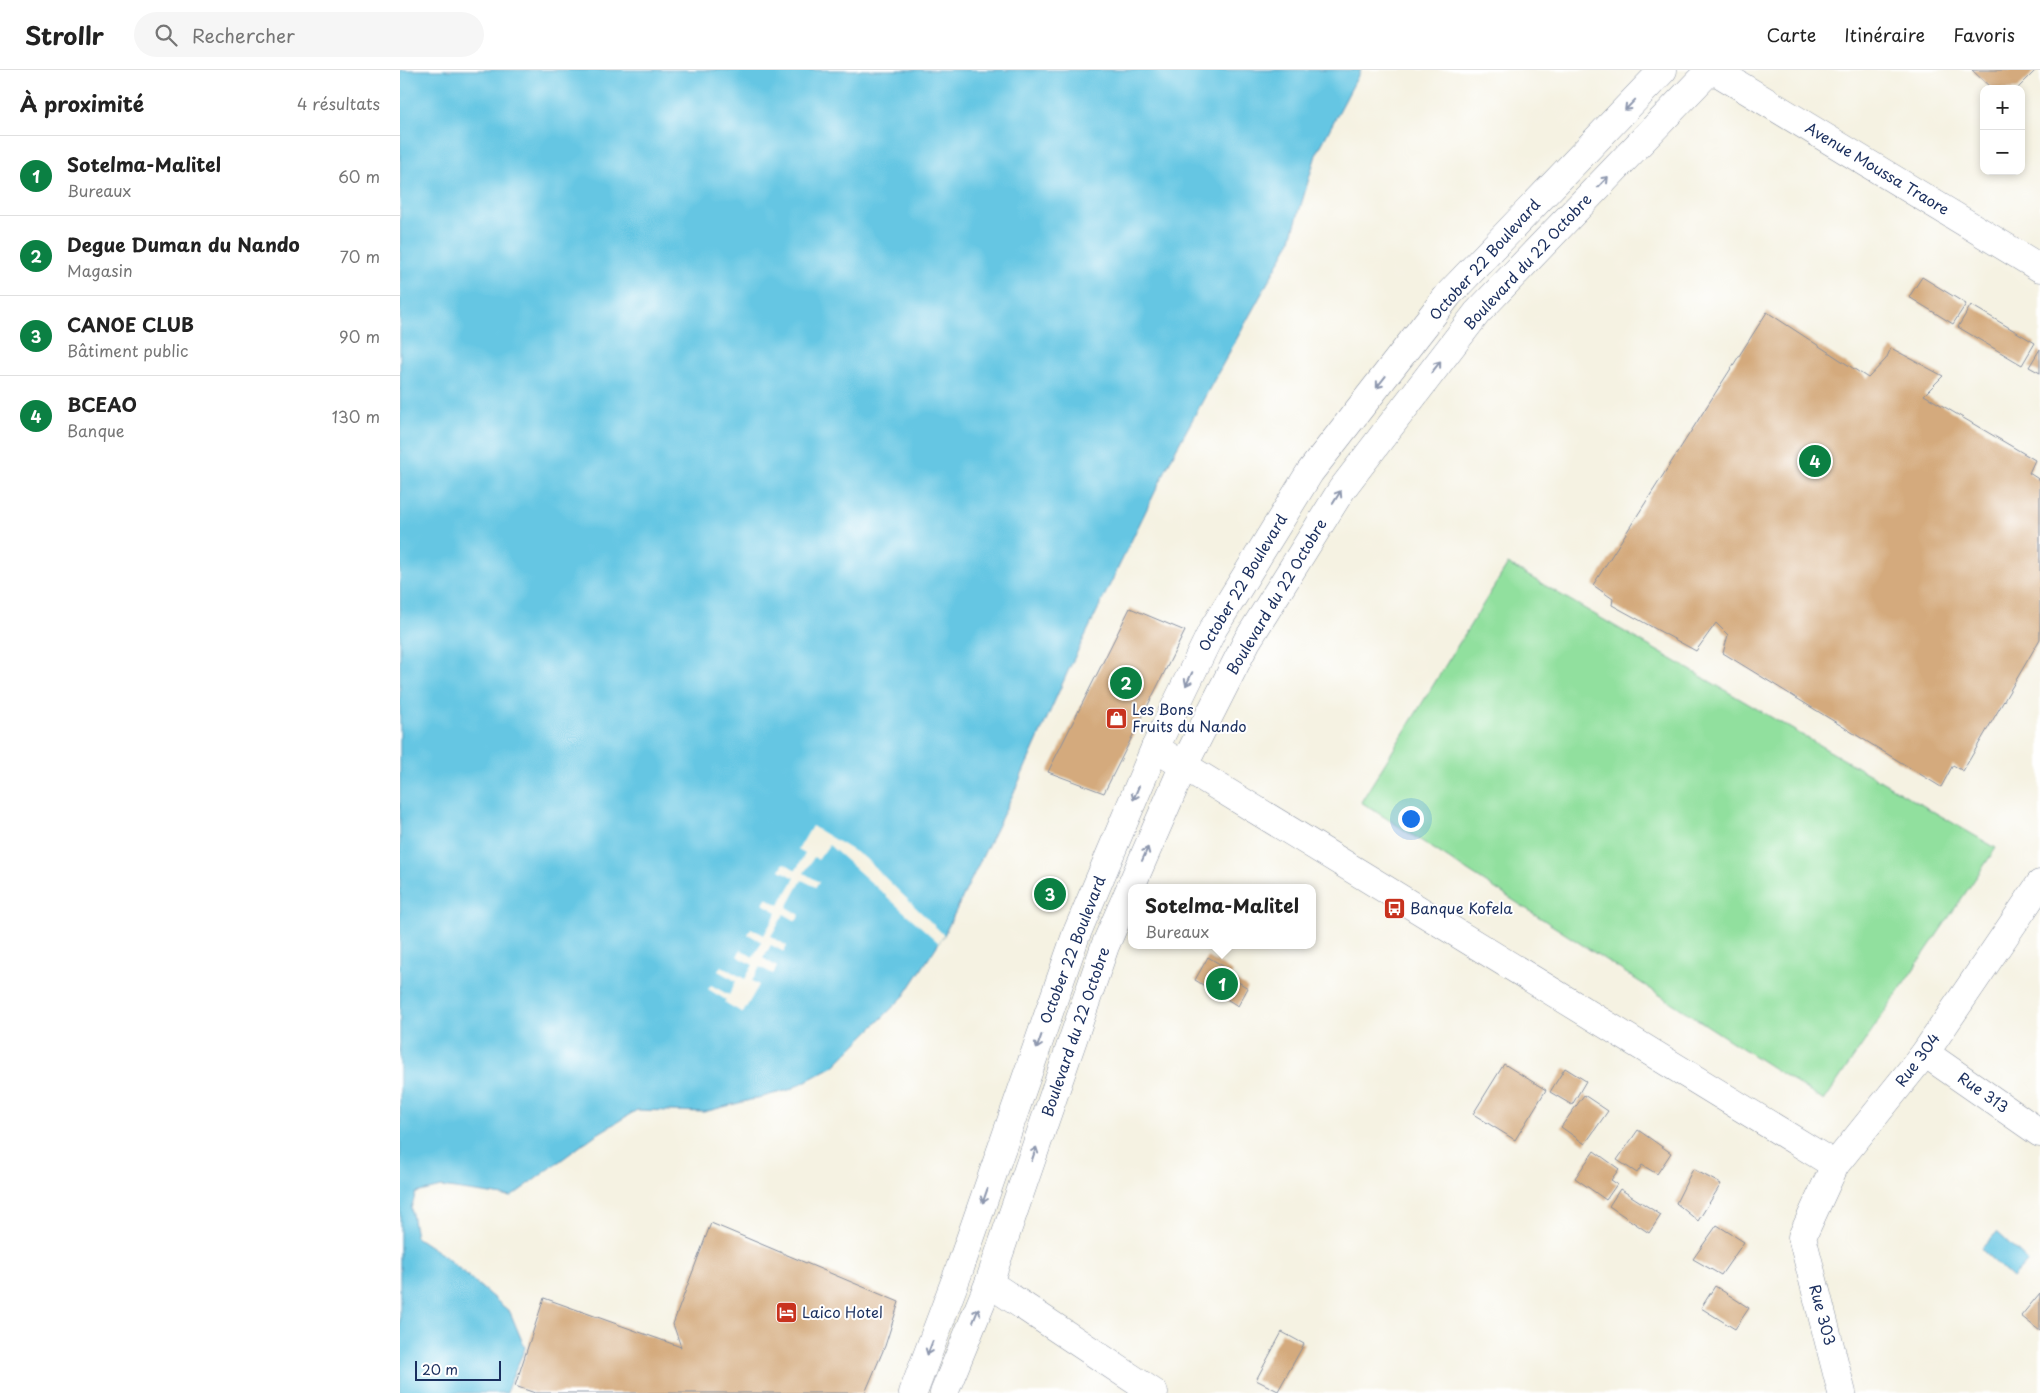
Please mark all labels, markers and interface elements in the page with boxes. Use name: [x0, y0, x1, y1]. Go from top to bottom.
search box: [134, 12, 484, 57]
text: Strollr: [25, 17, 104, 53]
icon: search: [152, 21, 180, 49]
text: Rechercher: [192, 21, 295, 49]
text: Carte: [1766, 21, 1816, 48]
text: Itinéraire: [1844, 21, 1925, 48]
text: Favoris: [1953, 21, 2015, 48]
map controls: [1980, 85, 2025, 175]
button: +: [1980, 85, 2025, 130]
text: À proximité: [20, 87, 144, 119]
text: 4 résultats: [297, 91, 380, 115]
one-way arrow: [1624, 99, 1636, 111]
street label: Avenue Moussa Traore: [1801, 116, 1954, 220]
button: −: [1980, 130, 2025, 175]
text: Sotelma-Malitel: [67, 150, 221, 178]
text: 1: [32, 164, 40, 188]
text: 60 m: [338, 164, 380, 188]
one-way arrow: [1597, 176, 1609, 188]
text: Bureaux: [67, 178, 131, 202]
street label: Boulevard du 22 Octobre: [1458, 188, 1596, 334]
street label: October 22 Boulevard: [1423, 193, 1545, 325]
text: Degue Duman du Nando: [67, 230, 300, 258]
text: 2: [30, 244, 42, 268]
text: 70 m: [340, 244, 380, 268]
text: Magasin: [67, 258, 133, 282]
text: CANOE CLUB: [67, 310, 194, 338]
text: 3: [31, 324, 41, 348]
text: 90 m: [339, 324, 380, 348]
text: Bâtiment public: [67, 338, 188, 362]
one-way arrow: [1430, 361, 1441, 374]
one-way arrow: [1375, 375, 1386, 388]
text: BCEAO: [67, 390, 137, 418]
text: 4: [31, 404, 41, 428]
text: 130 m: [332, 404, 380, 428]
text: Banque: [67, 418, 125, 442]
pin: 4: [1799, 442, 1831, 480]
one-way arrow: [1333, 490, 1343, 504]
street label: October 22 Boulevard: [1191, 509, 1292, 655]
street label: Boulevard du 22 Octobre: [1220, 514, 1332, 679]
pin: 2: [1110, 664, 1142, 702]
one-way arrow: [1183, 671, 1193, 686]
place label: Les Bons Fruits du Nando: [1132, 697, 1247, 737]
shop icon: Les Bons Fruits du Nando: [1104, 707, 1128, 731]
one-way arrow: [1131, 785, 1141, 800]
your location: [1398, 806, 1424, 832]
one-way arrow: [1141, 847, 1151, 862]
street label: October 22 Boulevard: [1033, 872, 1110, 1027]
pin: 3: [1034, 875, 1066, 913]
popup: [1128, 884, 1316, 949]
text: Sotelma-Malitel: [1145, 891, 1299, 919]
place label: Banque Kofela: [1410, 896, 1513, 919]
bus stop icon: Banque Kofela: [1382, 897, 1406, 921]
text: Bureaux: [1145, 919, 1209, 943]
street label: Boulevard du 22 Octobre: [1035, 943, 1115, 1120]
pin: 1: [1206, 965, 1238, 1003]
street label: Rue 304: [1889, 1027, 1945, 1091]
one-way arrow: [1033, 1034, 1043, 1050]
street label: Rue 313: [1954, 1066, 2014, 1118]
one-way arrow: [1029, 1146, 1039, 1162]
one-way arrow: [980, 1187, 989, 1203]
street label: Rue 303: [1804, 1282, 1843, 1348]
place label: Laico Hotel: [802, 1300, 883, 1323]
hotel icon: Laico Hotel: [774, 1301, 798, 1325]
one-way arrow: [972, 1308, 981, 1324]
one-way arrow: [925, 1340, 934, 1355]
scale bar: [415, 1358, 501, 1381]
text: 20 m: [422, 1359, 458, 1380]

